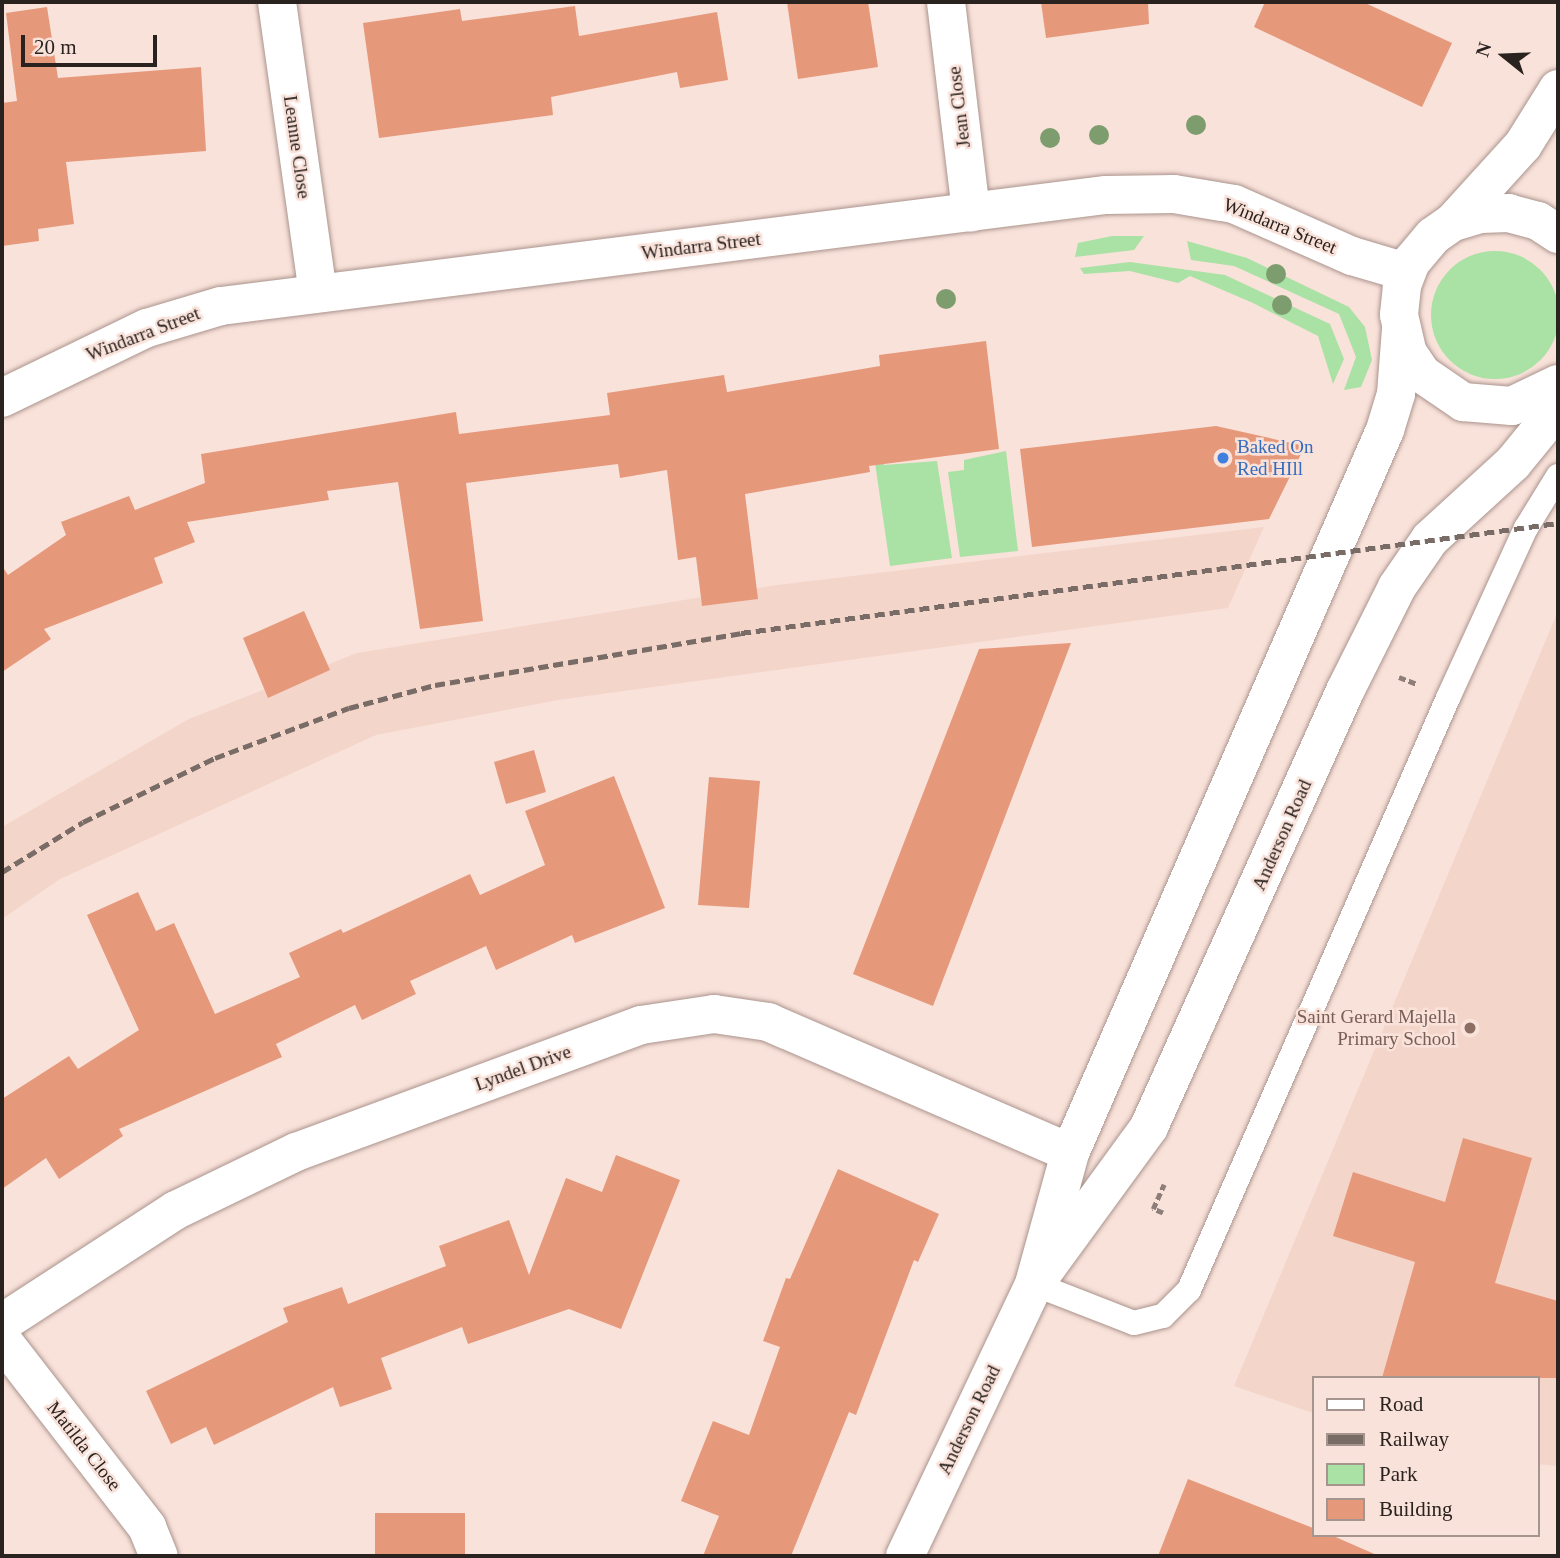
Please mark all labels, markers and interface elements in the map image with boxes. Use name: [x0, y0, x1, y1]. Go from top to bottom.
scale bar: [24, 21, 161, 65]
north arrow: [1469, 21, 1539, 91]
text: 20 m: [34, 35, 77, 59]
text: N: [1471, 40, 1496, 59]
street label: Jean Close: [943, 65, 975, 149]
street label: Leanne Close: [278, 94, 316, 200]
street label: Windarra Street: [1220, 193, 1340, 259]
street label: Windarra Street: [640, 227, 762, 265]
street label: Windarra Street: [83, 302, 203, 366]
place label: Baked On Red HIll: [1237, 436, 1314, 480]
marker: Baked On Red HIll: [1215, 450, 1231, 466]
street label: Anderson Road: [1247, 776, 1317, 894]
place label: Saint Gerard Majella Primary School: [1297, 1006, 1456, 1050]
marker: Saint Gerard Majella Primary School: [1462, 1020, 1478, 1036]
street label: Lyndel Drive: [472, 1040, 574, 1096]
street label: Anderson Road: [933, 1362, 1005, 1478]
legend: [1312, 1376, 1539, 1537]
text: Road: [1379, 1392, 1423, 1416]
street label: Matilda Close: [42, 1397, 126, 1495]
text: Railway: [1379, 1427, 1449, 1451]
text: Park: [1379, 1462, 1418, 1486]
text: Building: [1379, 1497, 1453, 1521]

